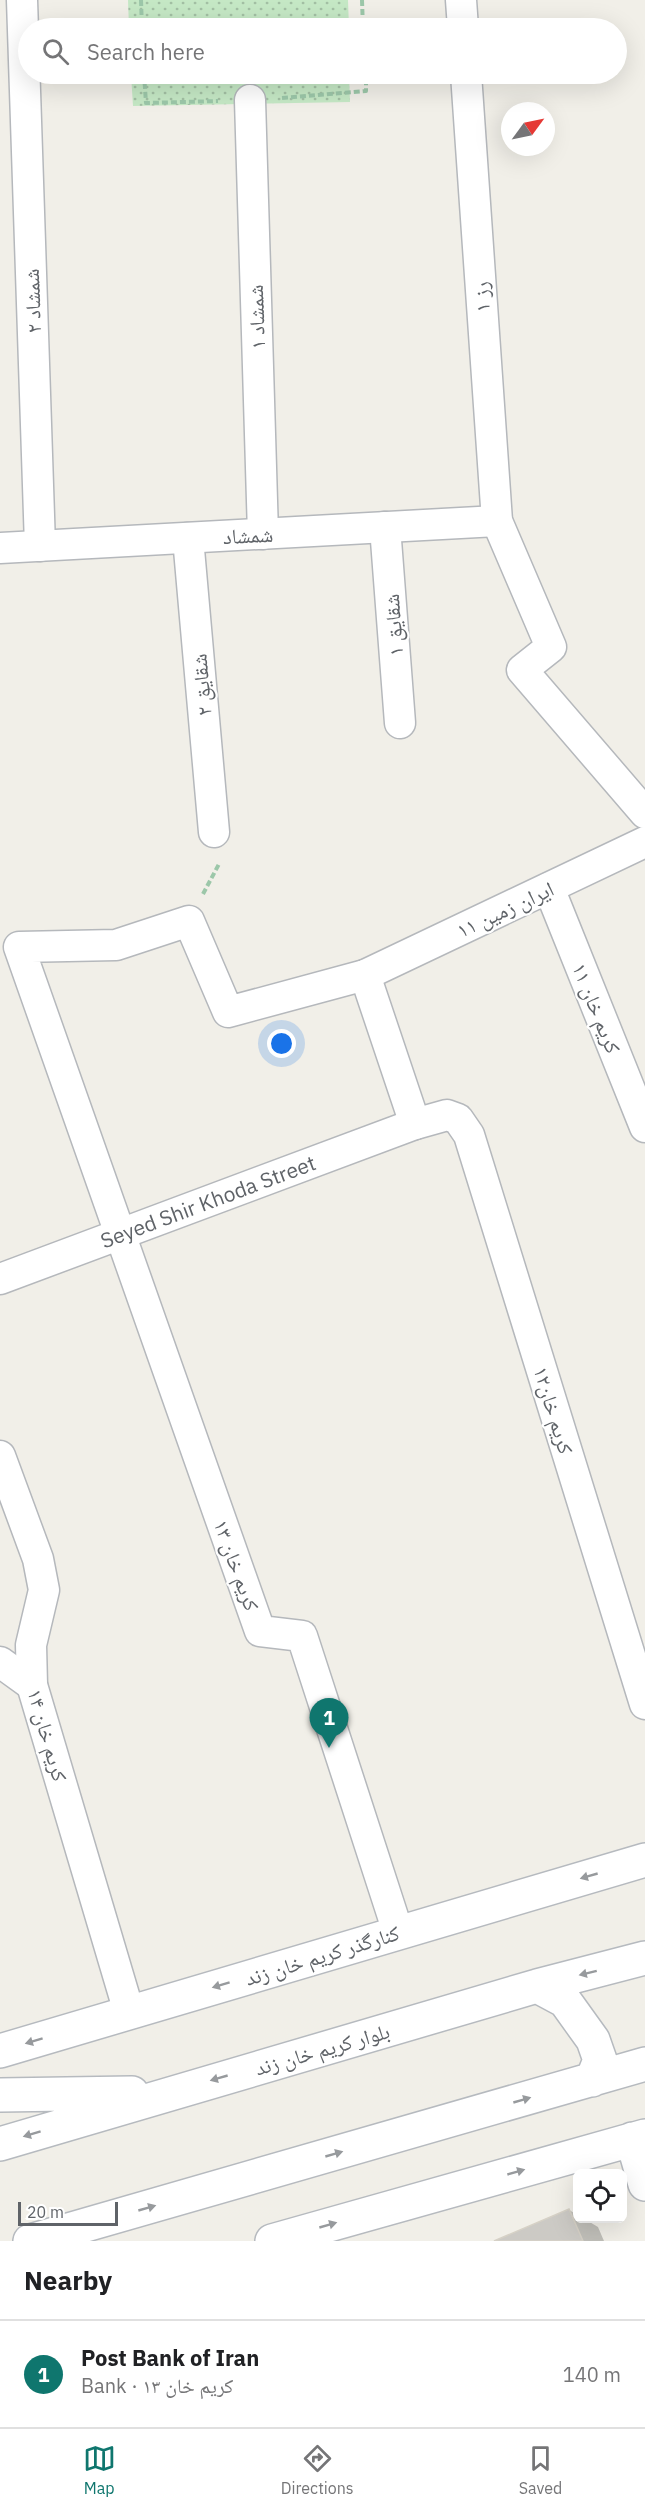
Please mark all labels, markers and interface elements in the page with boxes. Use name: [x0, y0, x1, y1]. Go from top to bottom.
search box: [18, 18, 627, 84]
icon: search: [39, 35, 72, 68]
text: Search here: [87, 37, 205, 66]
north arrow: [501, 102, 555, 156]
street label: شمشاد ۲: [17, 268, 47, 334]
street label: رز ۱: [466, 281, 496, 313]
street label: شمشاد ۱: [241, 284, 271, 350]
street label: شمشاد: [222, 520, 274, 550]
street label: شقایق ۱: [377, 593, 409, 657]
street label: شقایق ۲: [184, 653, 218, 717]
street label: ایران زمین ۱۱: [452, 874, 558, 944]
street label: کریم خان ۱۱: [565, 959, 628, 1058]
your location: [267, 1029, 296, 1058]
street label: Seyed Shir Khoda Street: [96, 1148, 320, 1254]
street label: کریم خان۱۲: [526, 1363, 581, 1458]
street label: کریم خان ۱۳: [207, 1515, 267, 1615]
street label: کریم خان ۱۴: [20, 1685, 75, 1785]
pin: 1: [310, 1698, 348, 1748]
one-way arrow: [580, 1872, 598, 1881]
street label: کنارگذر کریم خان زند: [241, 1918, 403, 1993]
one-way arrow: [579, 1968, 598, 1978]
one-way arrow: [212, 1981, 230, 1990]
street label: بلوار کریم خان زند: [251, 2016, 393, 2083]
one-way arrow: [25, 2037, 43, 2046]
one-way arrow: [210, 2074, 228, 2083]
one-way arrow: [513, 2095, 531, 2104]
one-way arrow: [23, 2130, 41, 2139]
one-way arrow: [326, 2149, 344, 2158]
one-way arrow: [507, 2167, 525, 2176]
map controls: [573, 2169, 627, 2223]
button: locate: [573, 2169, 627, 2223]
scale bar: [18, 2199, 118, 2226]
text: 20 m: [27, 2202, 64, 2222]
one-way arrow: [138, 2203, 156, 2212]
one-way arrow: [319, 2220, 337, 2229]
text: Nearby: [24, 2263, 112, 2297]
text: Post Bank of Iran: [81, 2343, 259, 2372]
text: 1: [38, 2361, 50, 2388]
text: 140 m: [563, 2361, 621, 2388]
text: Bank · کریم خان ۱۳: [81, 2372, 233, 2399]
tab: Map: [83, 2442, 116, 2498]
tab: Directions: [281, 2442, 354, 2498]
tab: Saved: [519, 2442, 562, 2498]

